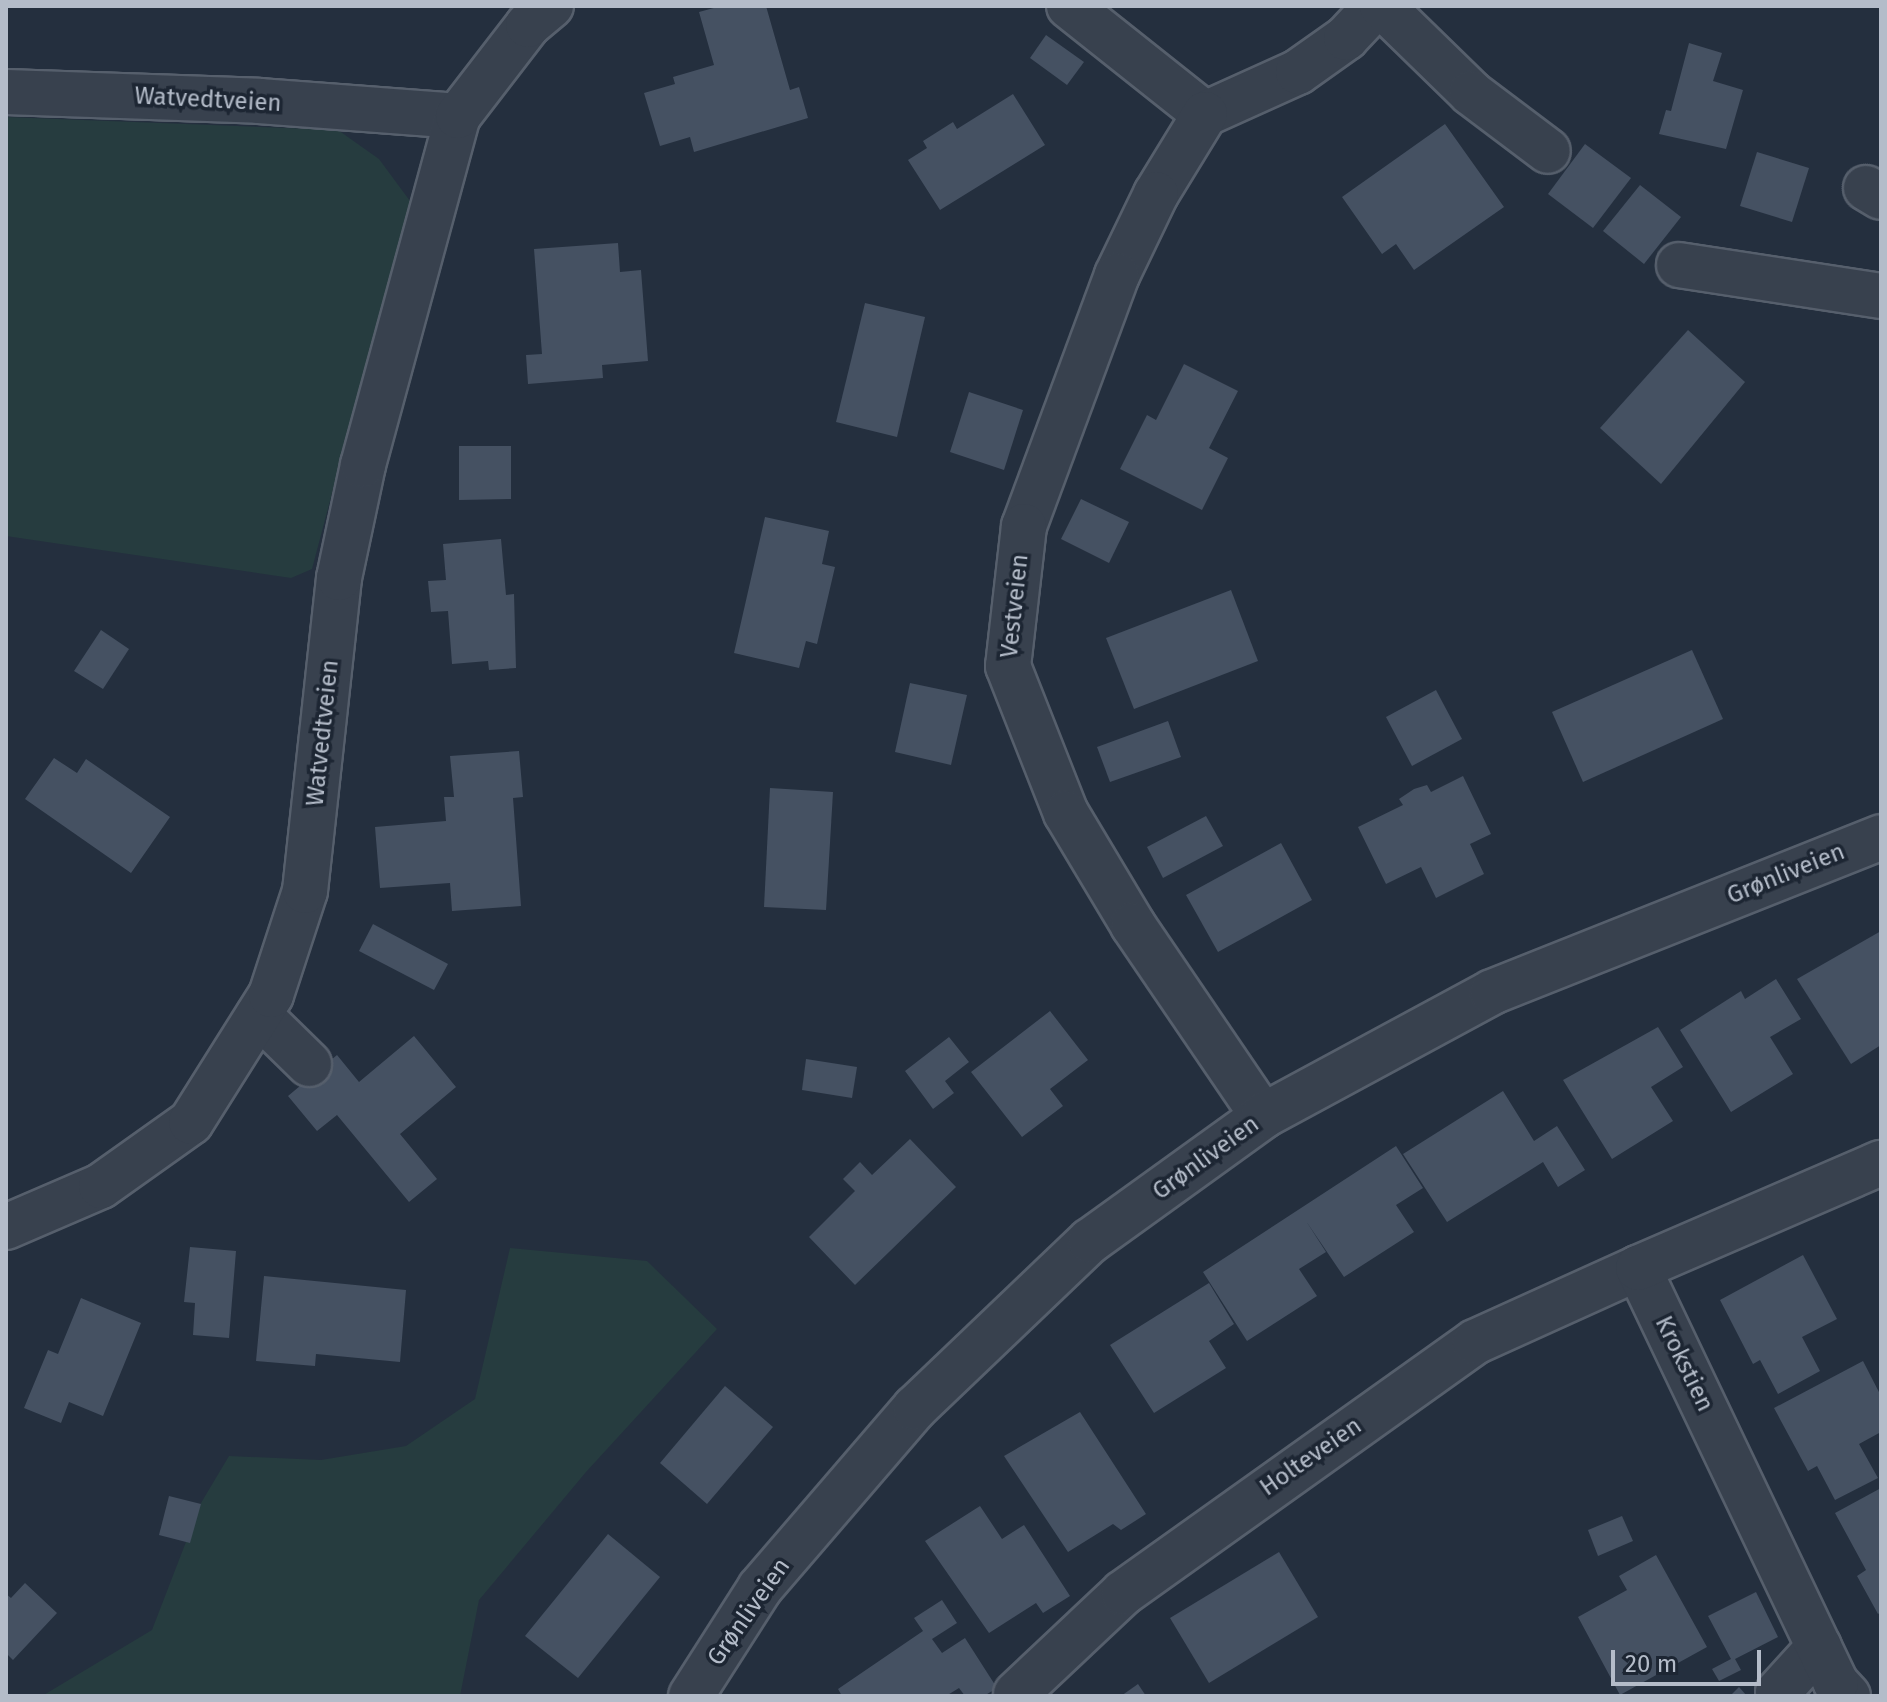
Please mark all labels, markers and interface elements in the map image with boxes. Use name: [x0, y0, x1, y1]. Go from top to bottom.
street label: Watvedtveien: [134, 82, 282, 118]
street label: Vestveien: [995, 553, 1035, 659]
street label: Watvedtveien: [301, 658, 345, 808]
street label: Grønliveien: [1723, 837, 1849, 911]
street label: Grønliveien: [1147, 1110, 1265, 1206]
street label: Krokstien: [1649, 1312, 1719, 1416]
street label: Holteveien: [1255, 1412, 1367, 1502]
street label: Grønliveien: [702, 1553, 796, 1671]
scale bar: [1615, 1634, 1765, 1684]
text: 20 m: [1625, 1650, 1677, 1678]

